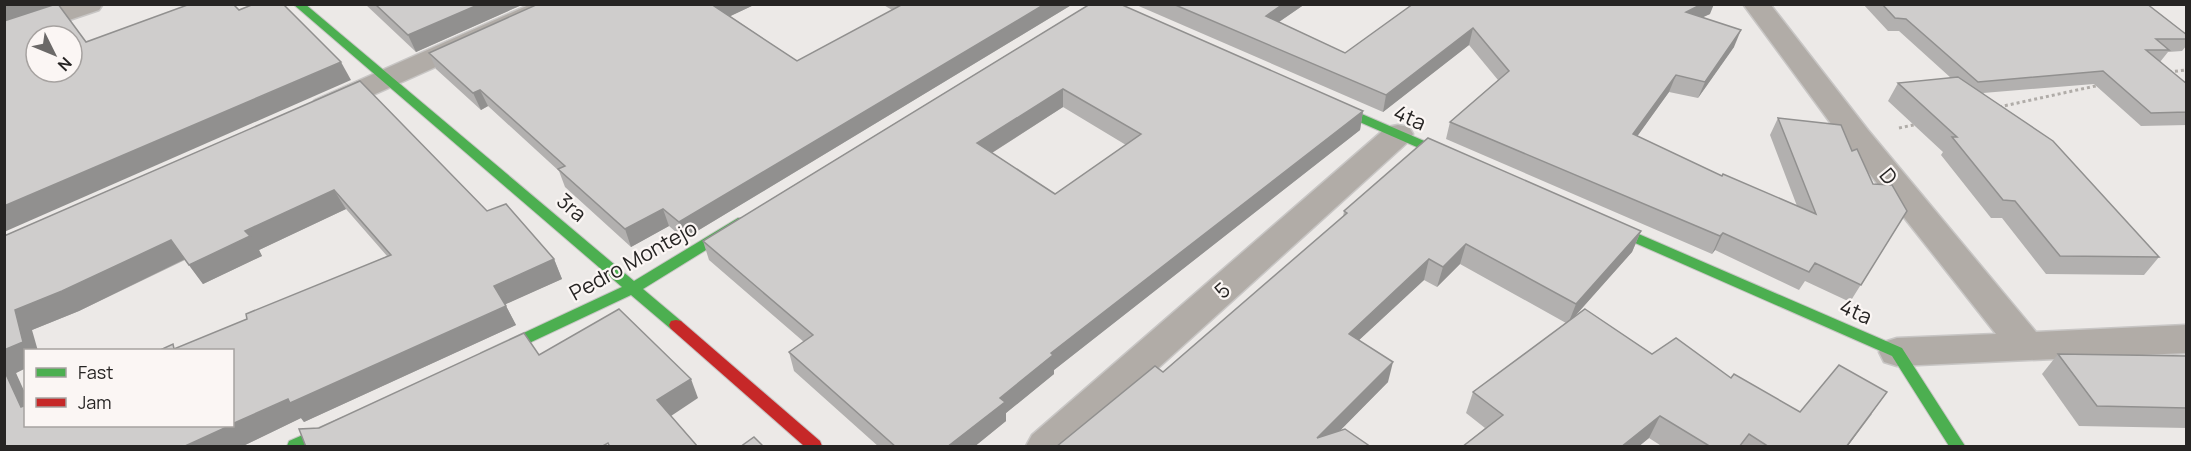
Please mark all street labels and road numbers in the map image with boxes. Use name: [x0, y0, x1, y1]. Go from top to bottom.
street label: 4ta: [1389, 98, 1431, 136]
street label: D: [1874, 162, 1904, 190]
street label: 3ra: [551, 186, 593, 228]
street label: Pedro Montejo: [564, 213, 702, 307]
street label: 5: [1208, 276, 1236, 304]
street label: 4ta: [1835, 292, 1877, 330]

